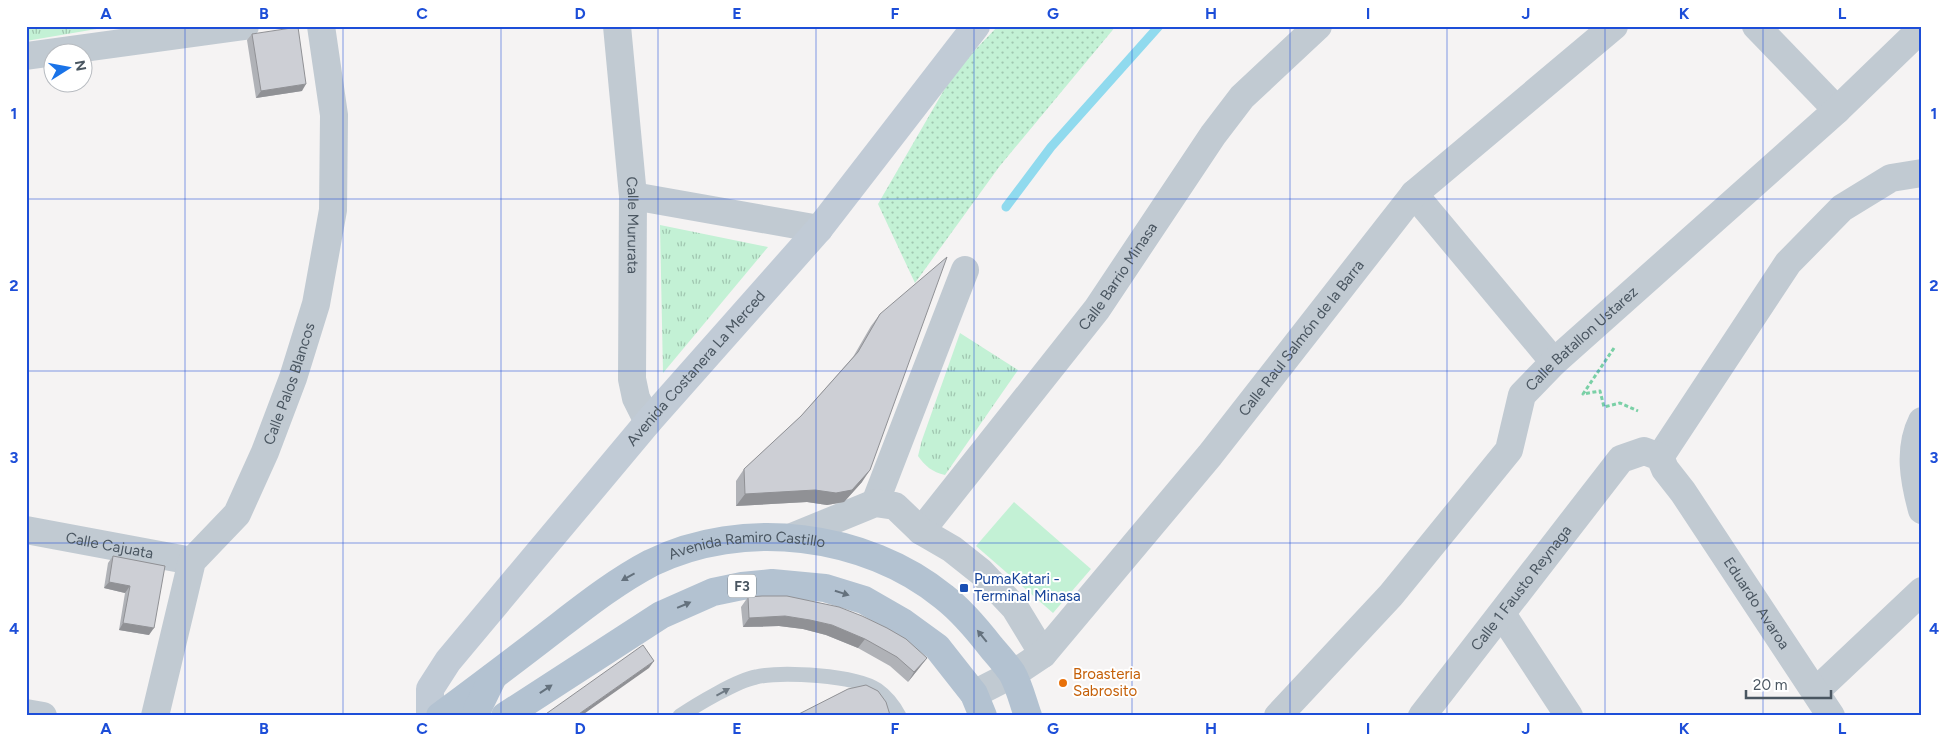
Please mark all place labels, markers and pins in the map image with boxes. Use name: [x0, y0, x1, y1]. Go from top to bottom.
place label: PumaKatari - Terminal Minasa: [974, 570, 1081, 605]
marker: PumaKatari - Terminal Minasa: [958, 582, 970, 594]
place label: Broasteria Sabrosito: [1073, 665, 1141, 700]
marker: Broasteria Sabrosito: [1057, 677, 1069, 689]

